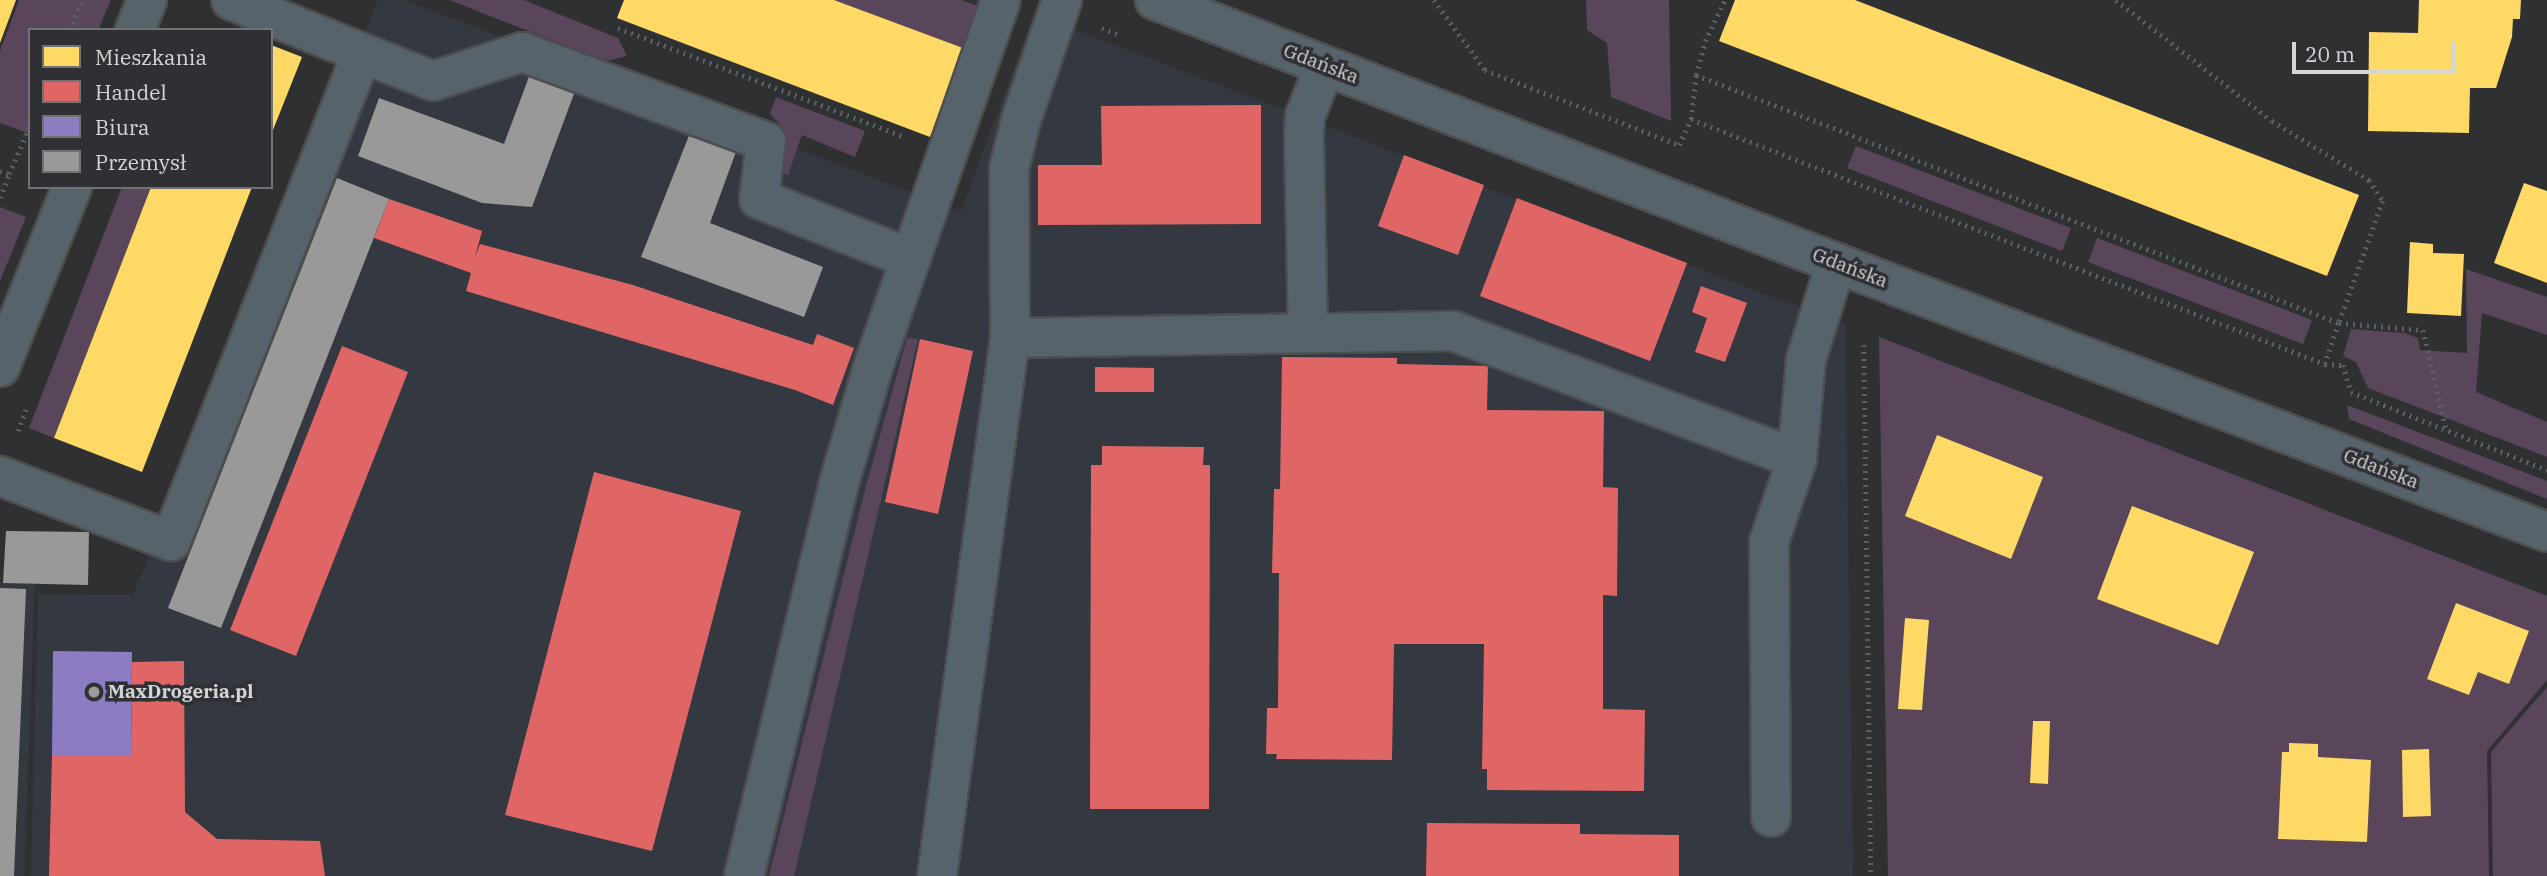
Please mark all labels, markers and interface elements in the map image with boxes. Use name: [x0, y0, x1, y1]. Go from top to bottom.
legend: [28, 28, 273, 189]
scale bar: [2295, 28, 2458, 72]
street label: Gdańska: [1280, 39, 1362, 89]
text: 20 m: [2305, 40, 2355, 68]
text: Mieszkania: [95, 43, 207, 71]
text: Handel: [95, 78, 167, 106]
text: Biura: [95, 113, 149, 141]
text: Przemysł: [95, 148, 186, 176]
street label: Gdańska: [1809, 243, 1891, 293]
street label: Gdańska: [2340, 444, 2422, 494]
place label: MaxDrogeria.pl: [108, 681, 253, 703]
marker: MaxDrogeria.pl: [86, 684, 102, 700]

